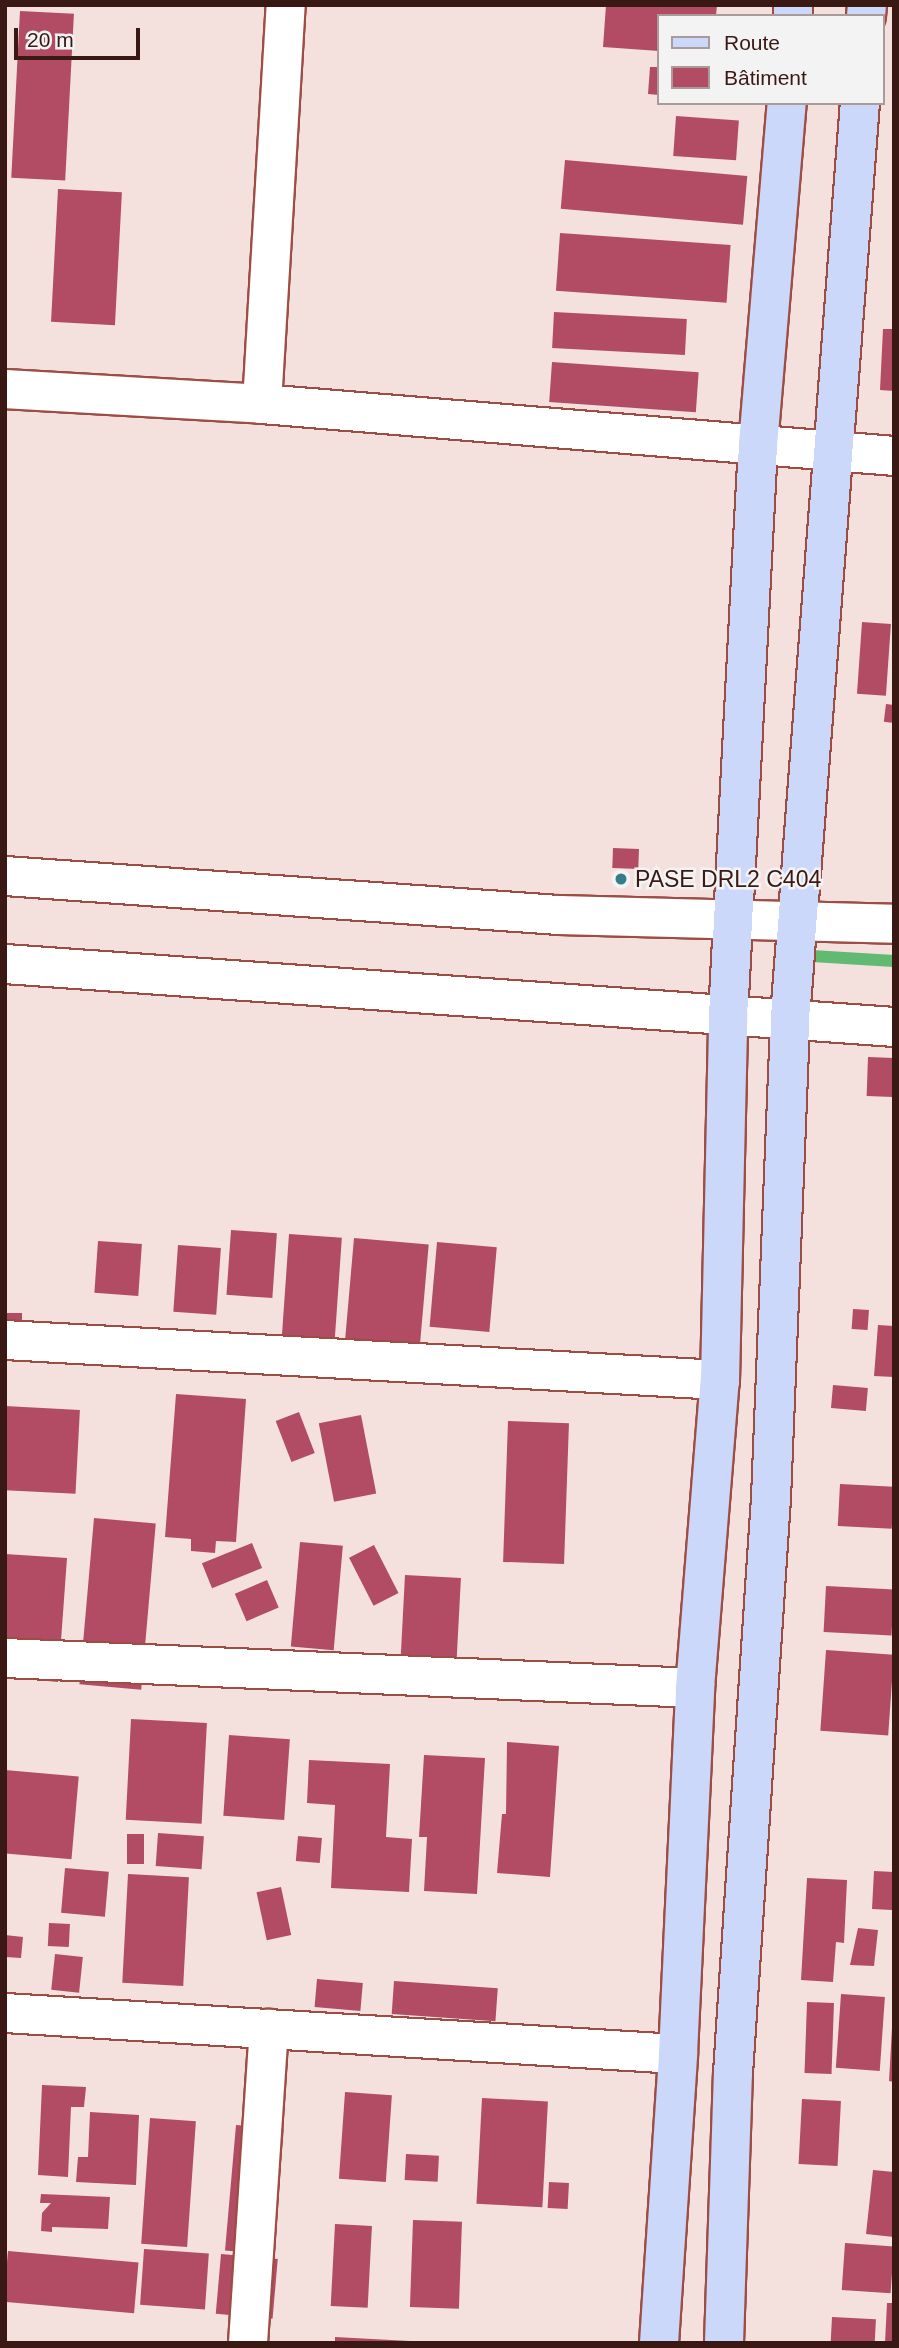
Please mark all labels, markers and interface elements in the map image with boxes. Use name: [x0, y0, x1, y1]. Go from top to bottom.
scale bar: [18, 14, 144, 58]
legend: [657, 14, 885, 105]
text: 20 m: [27, 28, 74, 51]
text: Route: [724, 31, 780, 54]
text: Bâtiment: [724, 66, 807, 89]
place label: PASE DRL2 C404: [635, 865, 821, 893]
marker: PASE DRL2 C404: [613, 871, 629, 887]

